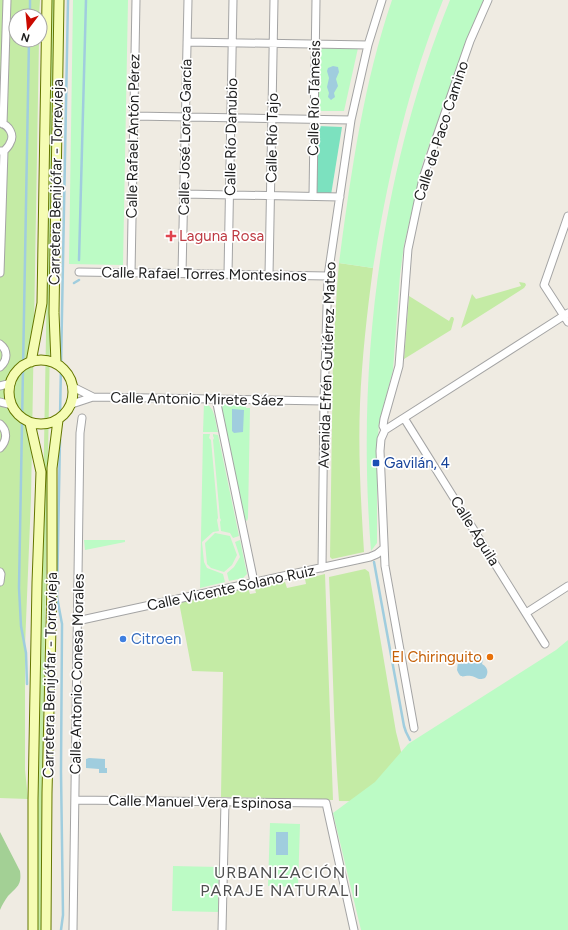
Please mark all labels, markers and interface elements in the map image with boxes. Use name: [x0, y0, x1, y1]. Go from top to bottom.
north arrow: [8, 8, 48, 48]
text: N: [19, 30, 31, 45]
street label: Calle Río Támesis: [304, 40, 324, 156]
street label: Calle Rafael Antón Pérez: [123, 54, 143, 218]
street label: Calle de Paco Camino: [410, 58, 472, 203]
street label: Calle José Lorca García: [175, 59, 195, 215]
street label: Calle Río Danubio: [221, 78, 241, 196]
street label: Carretera Benijófar - Torrevieja: [45, 79, 67, 285]
street label: Calle Río Tajo: [262, 93, 282, 183]
place label: Laguna Rosa: [179, 227, 264, 245]
marker: Laguna Rosa: [166, 231, 176, 241]
street label: Avenida Efrén Gutiérrez Mateo: [314, 261, 340, 469]
street label: Calle Rafael Torres Montesinos: [101, 263, 307, 285]
street label: Calle Antonio Mirete Sáez: [110, 388, 284, 410]
place label: Gavilán, 4: [384, 454, 450, 472]
marker: Gavilán, 4: [371, 458, 381, 468]
street label: Calle Águila: [447, 493, 503, 569]
street label: Calle Vicente Solano Ruiz: [145, 561, 317, 615]
street label: Carretera Benijófar - Torrevieja: [39, 572, 61, 778]
street label: Calle Antonio Conesa Morales: [66, 573, 88, 775]
place label: Citroen: [131, 630, 181, 648]
marker: Citroen: [118, 634, 128, 644]
place label: El Chiringuito: [392, 648, 482, 666]
marker: El Chiringuito: [485, 652, 495, 662]
street label: Calle Manuel Vera Espinosa: [108, 791, 292, 813]
district label: URBANIZACIÓN PARAJE NATURAL I: [200, 863, 360, 900]

